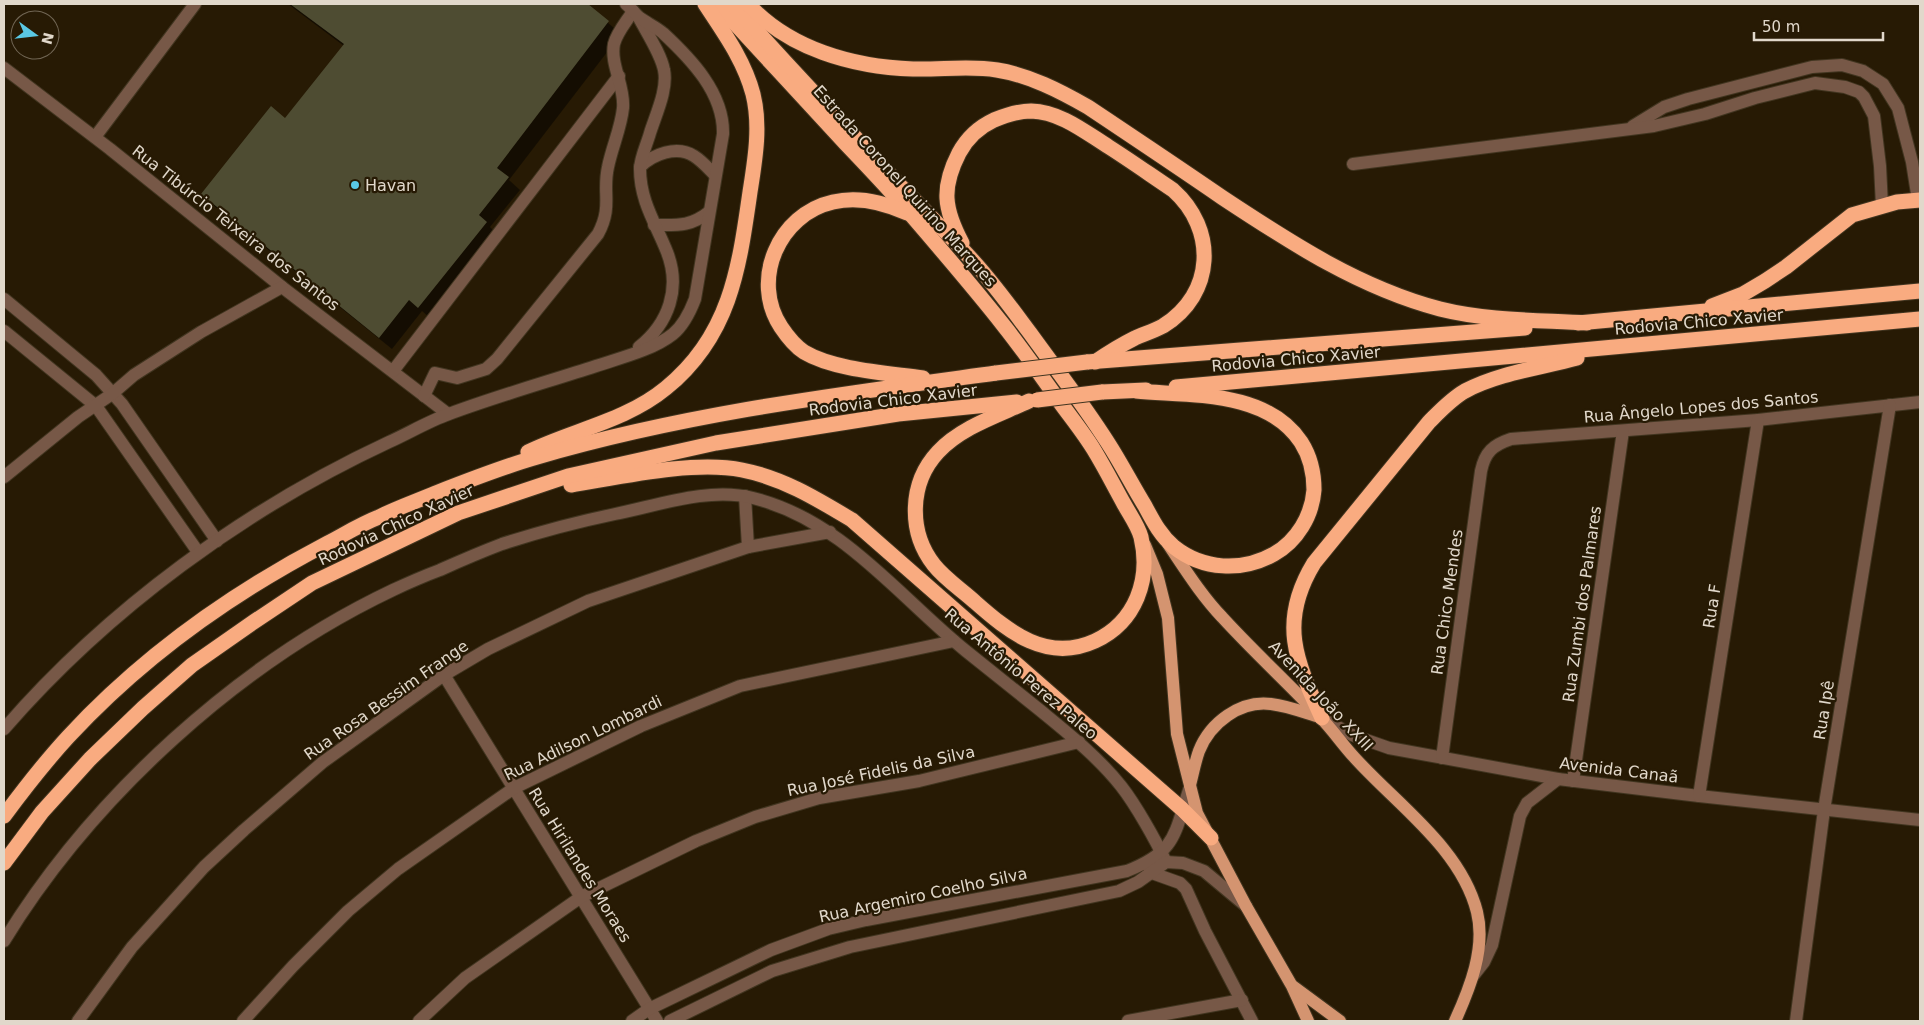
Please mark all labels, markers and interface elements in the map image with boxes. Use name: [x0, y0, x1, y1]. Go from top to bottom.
north arrow: [10, 10, 60, 60]
scale bar: [1754, 10, 1883, 42]
text: 50 m: [1762, 18, 1800, 36]
text: N: [38, 31, 57, 46]
street label: Estrada Coronel Quirino Marques: [810, 81, 1000, 291]
street label: Rua Tibúrcio Teixeira dos Santos: [129, 141, 343, 315]
place label: Havan: [365, 176, 416, 195]
marker: Havan: [349, 179, 361, 191]
street label: Rodovia Chico Xavier: [1614, 305, 1785, 339]
street label: Rodovia Chico Xavier: [1211, 342, 1382, 376]
street label: Rodovia Chico Xavier: [808, 380, 979, 420]
street label: Rua Ângelo Lopes dos Santos: [1583, 387, 1819, 427]
street label: Rodovia Chico Xavier: [315, 480, 477, 569]
street label: Rua Zumbi dos Palmares: [1559, 505, 1605, 703]
street label: Rua Chico Mendes: [1427, 528, 1467, 676]
street label: Rua F: [1699, 582, 1725, 630]
street label: Rua Antônio Perez Paleo: [941, 605, 1101, 743]
street label: Rua Rosa Bessim Frange: [300, 636, 472, 764]
street label: Avenida João XXIII: [1265, 637, 1377, 755]
street label: Rua Ipê: [1810, 679, 1838, 741]
street label: Rua Adilson Lombardi: [501, 691, 665, 785]
street label: Rua José Fidelis da Silva: [785, 742, 977, 800]
street label: Avenida Canaã: [1558, 753, 1680, 787]
street label: Rua Hirilandes Moraes: [525, 784, 635, 946]
street label: Rua Argemiro Coelho Silva: [817, 864, 1029, 926]

